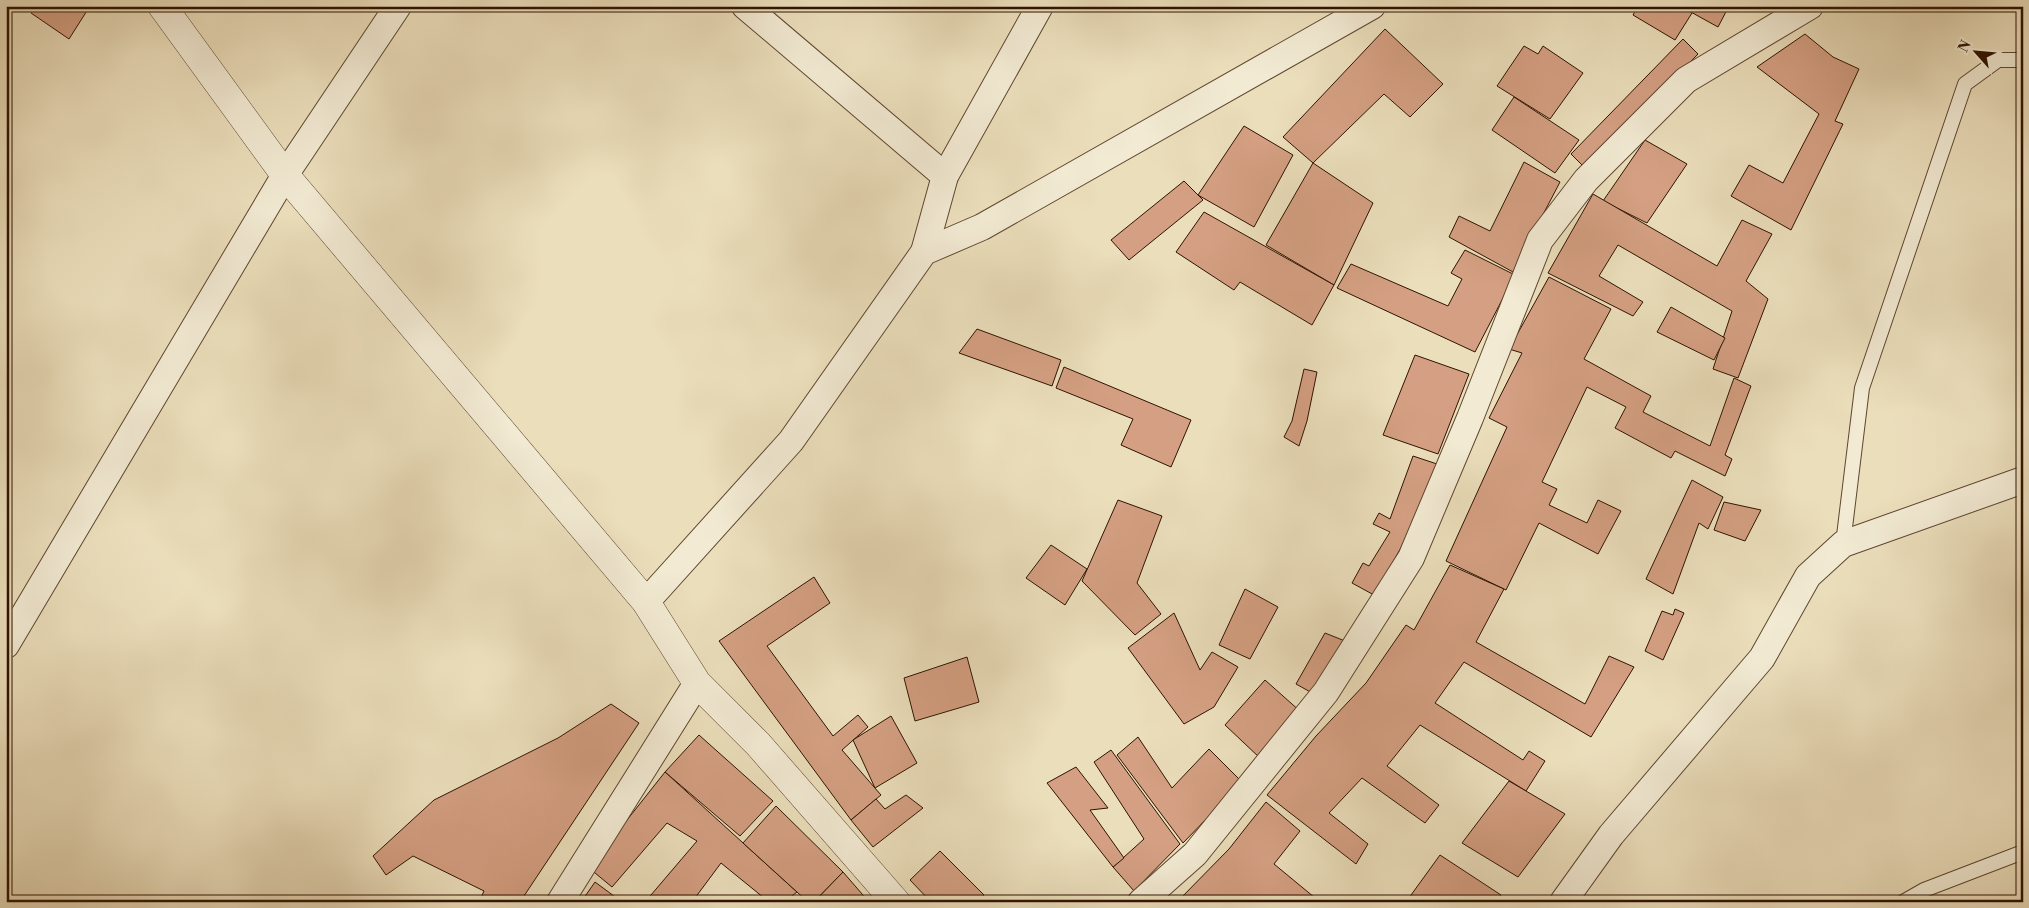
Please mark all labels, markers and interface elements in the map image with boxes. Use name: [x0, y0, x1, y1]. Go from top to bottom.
north arrow: [1952, 28, 2002, 78]
text: N: [1955, 38, 1976, 56]

